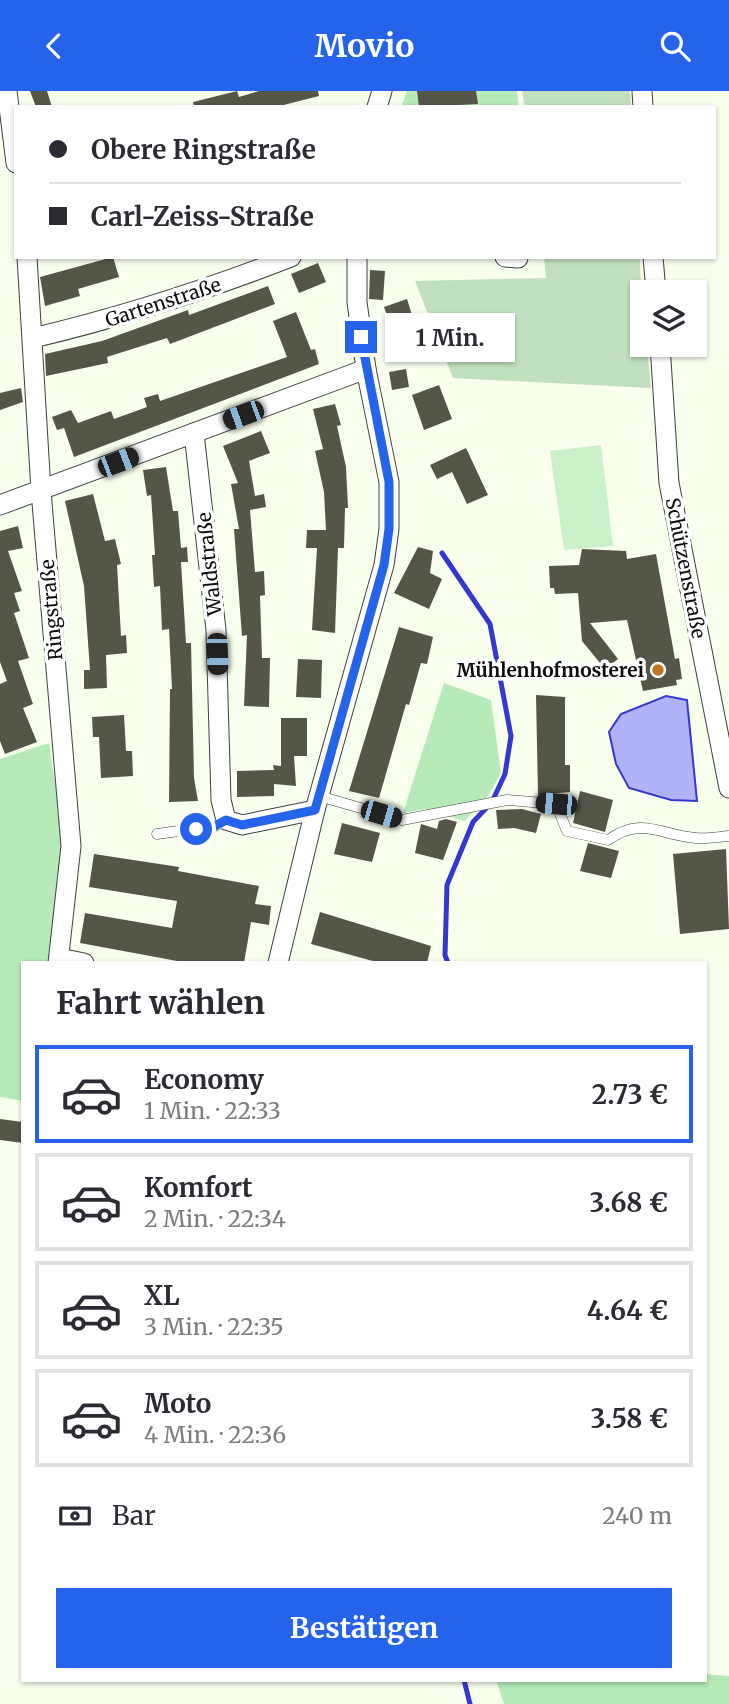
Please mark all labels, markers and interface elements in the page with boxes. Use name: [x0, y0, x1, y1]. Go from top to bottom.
text: Movio: [315, 26, 414, 66]
icon: back: [35, 27, 73, 65]
icon: search: [656, 27, 694, 65]
text: Obere Ringstraße: [91, 133, 316, 166]
text: Carl-Zeiss-Straße: [91, 200, 314, 233]
street label: Gartenstraße: [102, 272, 224, 332]
map controls: [630, 280, 707, 357]
button: layers: [630, 280, 707, 357]
callout: 1 Min.: [386, 313, 515, 361]
route end: [345, 321, 377, 353]
text: 1 Min.: [416, 323, 484, 352]
car: [220, 398, 267, 432]
car: [95, 445, 142, 479]
street label: Schützenstraße: [661, 496, 711, 640]
street label: Waldstraße: [192, 511, 226, 618]
street label: Ringstraße: [35, 558, 67, 661]
car: [206, 633, 229, 675]
place label: Mühlenhofmosterei: [457, 658, 644, 682]
marker: Mühlenhofmosterei: [650, 662, 666, 678]
car: [535, 792, 578, 816]
car: [358, 798, 405, 830]
route start: [180, 813, 212, 845]
text: Fahrt wählen: [56, 983, 265, 1023]
icon: car: [60, 1063, 123, 1126]
text: Economy: [144, 1063, 264, 1096]
text: 2.73 €: [592, 1078, 668, 1111]
text: 1 Min. · 22:33: [144, 1096, 281, 1125]
icon: car: [60, 1171, 123, 1234]
text: Komfort: [144, 1171, 253, 1204]
text: 3.68 €: [589, 1186, 668, 1219]
text: 2 Min. · 22:34: [144, 1204, 286, 1233]
icon: car: [60, 1279, 123, 1342]
text: XL: [144, 1279, 180, 1312]
text: 4.64 €: [587, 1294, 668, 1327]
text: 3 Min. · 22:35: [144, 1312, 284, 1341]
icon: car: [60, 1387, 123, 1450]
text: Moto: [144, 1387, 211, 1420]
text: 3.58 €: [590, 1402, 668, 1435]
text: 4 Min. · 22:36: [144, 1420, 286, 1449]
icon: cash: [56, 1497, 94, 1535]
text: Bar: [112, 1499, 156, 1532]
text: 240 m: [602, 1501, 672, 1530]
button: Bestätigen: [56, 1588, 672, 1668]

